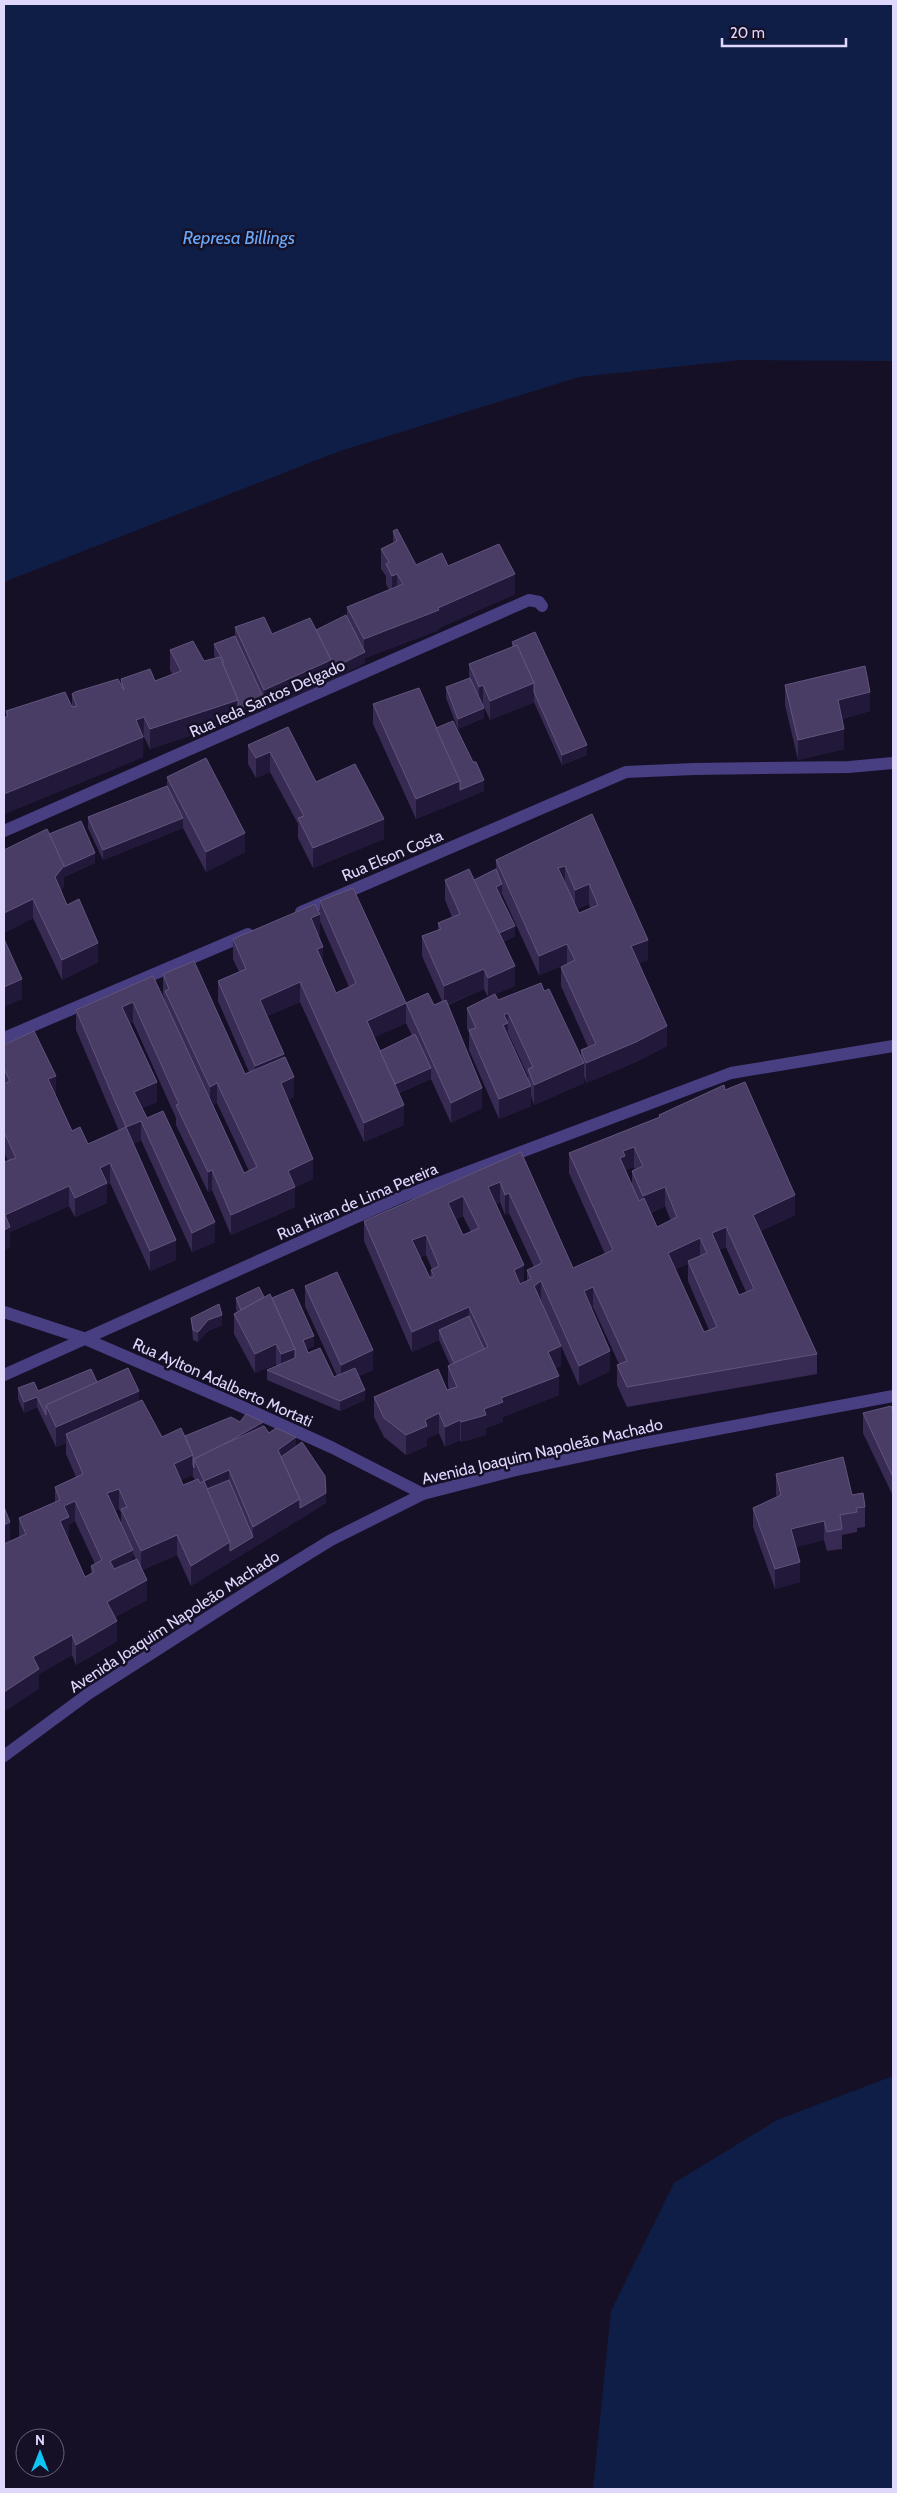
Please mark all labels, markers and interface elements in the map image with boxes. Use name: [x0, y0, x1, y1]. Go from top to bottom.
scale bar: [722, 15, 846, 47]
text: 20 m: [730, 24, 765, 42]
water label: Represa Billings: [183, 227, 295, 249]
street label: Rua Ieda Santos Delgado: [186, 655, 348, 741]
street label: Rua Elson Costa: [339, 826, 446, 885]
street label: Rua Hiran de Lima Pereira: [274, 1159, 441, 1244]
street label: Rua Aylton Adalberto Mortati: [130, 1334, 316, 1431]
street label: Avenida Joaquim Napoleão Machado: [420, 1414, 665, 1488]
street label: Avenida Joaquim Napoleão Machado: [66, 1546, 283, 1697]
north arrow: [15, 2428, 65, 2478]
text: N: [35, 2431, 45, 2449]

